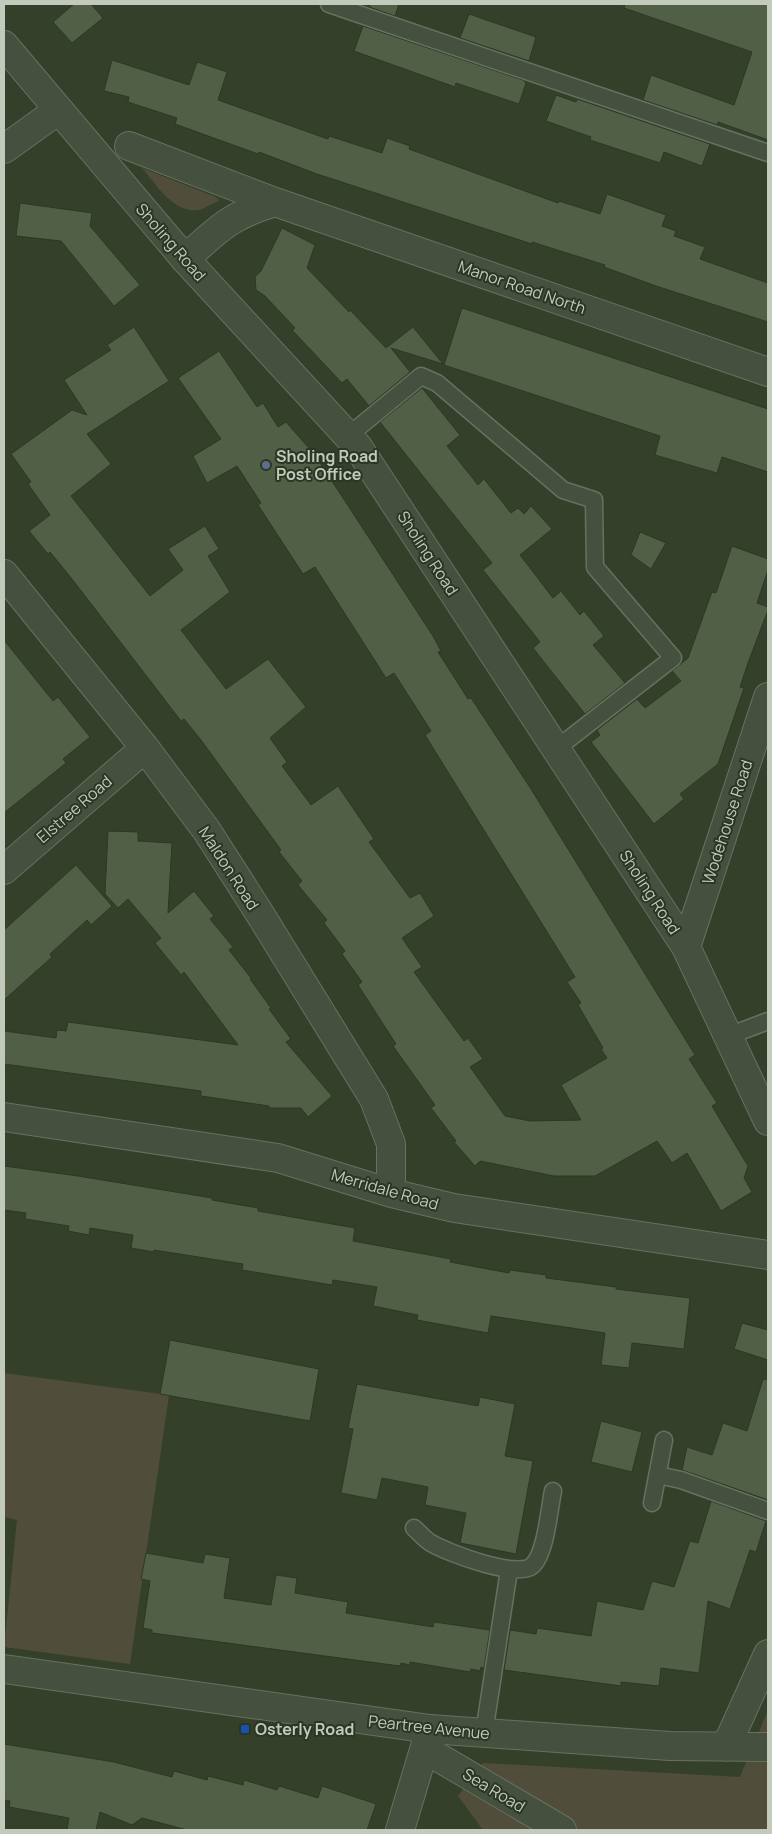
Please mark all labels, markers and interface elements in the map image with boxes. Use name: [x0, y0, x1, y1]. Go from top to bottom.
street label: Sholing Road: [131, 198, 211, 286]
street label: Manor Road North: [455, 255, 589, 319]
place label: Sholing Road Post Office: [276, 445, 378, 485]
marker: Sholing Road Post Office: [260, 459, 272, 471]
street label: Sholing Road: [393, 507, 463, 599]
street label: Wodehouse Road: [697, 757, 757, 887]
street label: Elstree Road: [32, 770, 116, 848]
street label: Maldon Road: [194, 822, 264, 914]
street label: Sholing Road: [615, 846, 685, 938]
street label: Merridale Road: [329, 1163, 441, 1215]
street label: Peartree Avenue: [367, 1710, 491, 1744]
place label: Osterly Road: [255, 1718, 354, 1740]
marker: Osterly Road: [239, 1723, 251, 1735]
street label: Sea Road: [459, 1763, 529, 1817]

